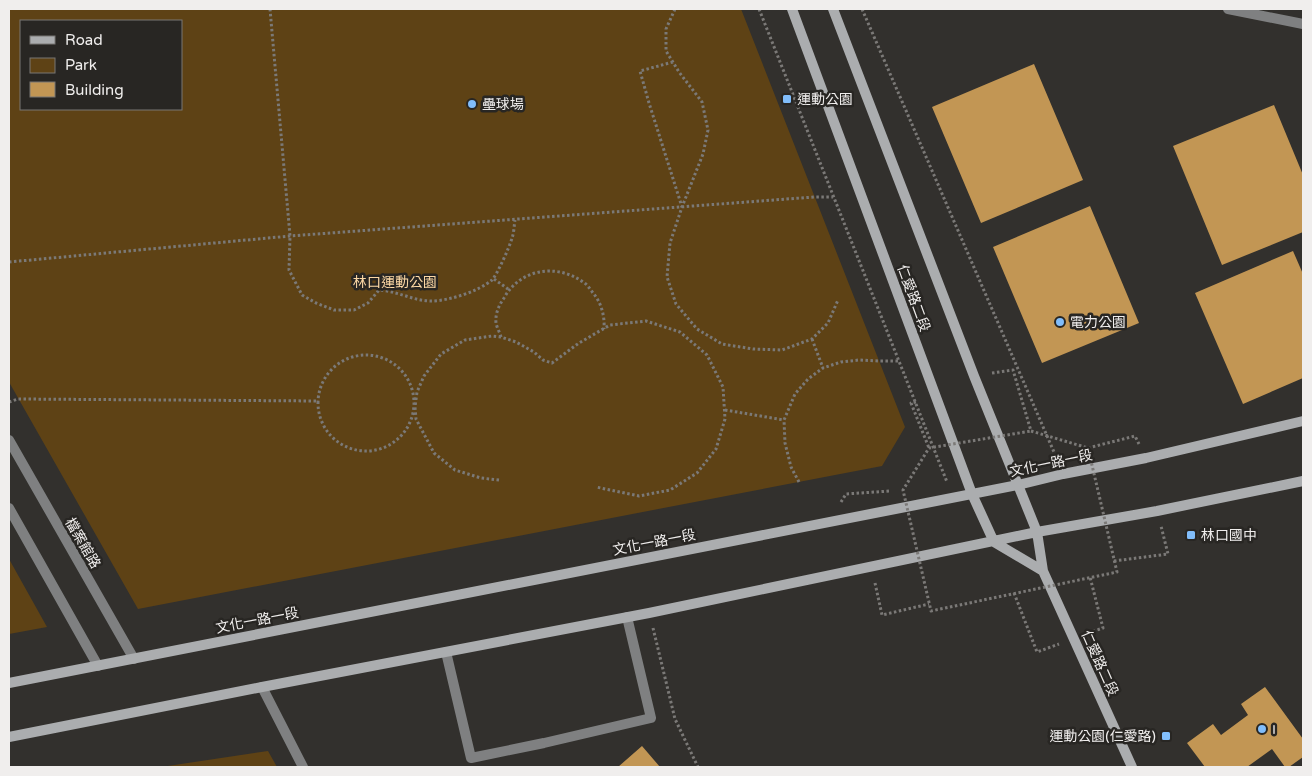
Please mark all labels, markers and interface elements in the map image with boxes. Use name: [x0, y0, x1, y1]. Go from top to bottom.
legend: [20, 20, 182, 110]
text: Road: [65, 31, 103, 49]
text: Park: [65, 56, 97, 74]
text: Building: [65, 81, 124, 99]
place label: 運動公園: [797, 91, 853, 108]
marker: 運動公園: [781, 93, 793, 105]
place label: 壘球場: [482, 96, 524, 113]
marker: 壘球場: [466, 98, 478, 110]
street label: 仁愛路二段: [894, 262, 933, 334]
park label: 林口運動公園: [353, 274, 437, 291]
place label: 電力公園: [1070, 314, 1126, 331]
marker: 電力公園: [1054, 316, 1066, 328]
street label: 文化一路一段: [1008, 446, 1094, 481]
street label: 檔案館路: [61, 515, 104, 572]
street label: 文化一路一段: [611, 526, 697, 559]
place label: 林口國中: [1201, 527, 1257, 544]
marker: 林口國中: [1185, 529, 1197, 541]
street label: 文化一路一段: [214, 604, 300, 637]
street label: 仁愛路二段: [1078, 628, 1122, 699]
place label: I: [1272, 721, 1276, 738]
marker: I: [1256, 723, 1268, 735]
place label: 運動公園(仁愛路): [1049, 728, 1156, 745]
marker: 運動公園(仁愛路): [1160, 730, 1172, 742]

